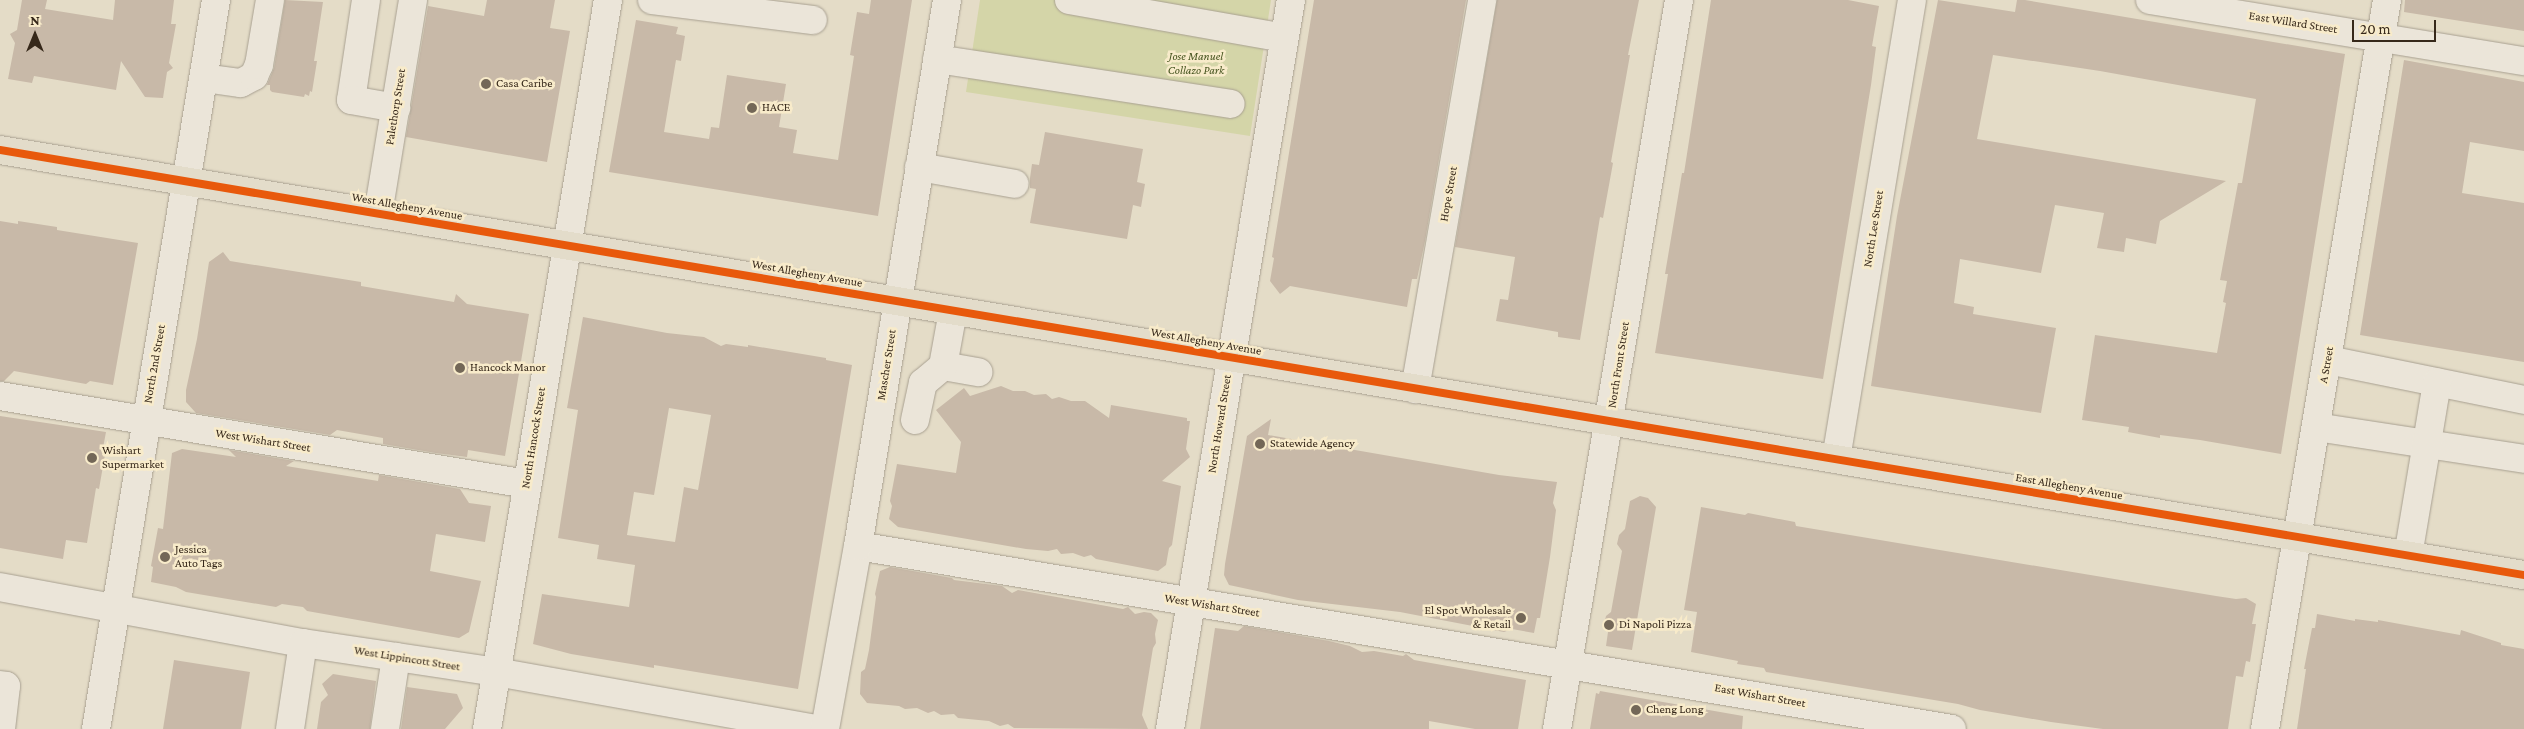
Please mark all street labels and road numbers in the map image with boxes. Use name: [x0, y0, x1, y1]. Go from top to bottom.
street label: East Willard Street: [2248, 9, 2338, 37]
street label: Palethorp Street: [383, 68, 409, 146]
street label: Hope Street: [1437, 165, 1461, 223]
street label: West Allegheny Avenue: [351, 190, 463, 224]
street label: North Lee Street: [1861, 190, 1887, 268]
street label: West Allegheny Avenue: [751, 257, 863, 291]
street label: North Front Street: [1605, 321, 1633, 409]
street label: North 2nd Street: [141, 324, 169, 404]
street label: West Allegheny Avenue: [1150, 325, 1262, 359]
street label: Mascher Street: [874, 329, 900, 401]
street label: A Street: [2317, 345, 2337, 385]
street label: North Howard Street: [1205, 374, 1235, 474]
street label: North Hancock Street: [519, 386, 549, 490]
street label: West Wishart Street: [214, 426, 312, 456]
street label: East Allegheny Avenue: [2014, 470, 2124, 504]
street label: West Wishart Street: [1163, 591, 1261, 621]
street label: West Lippincott Street: [353, 644, 461, 674]
street label: East Wishart Street: [1713, 681, 1807, 711]

